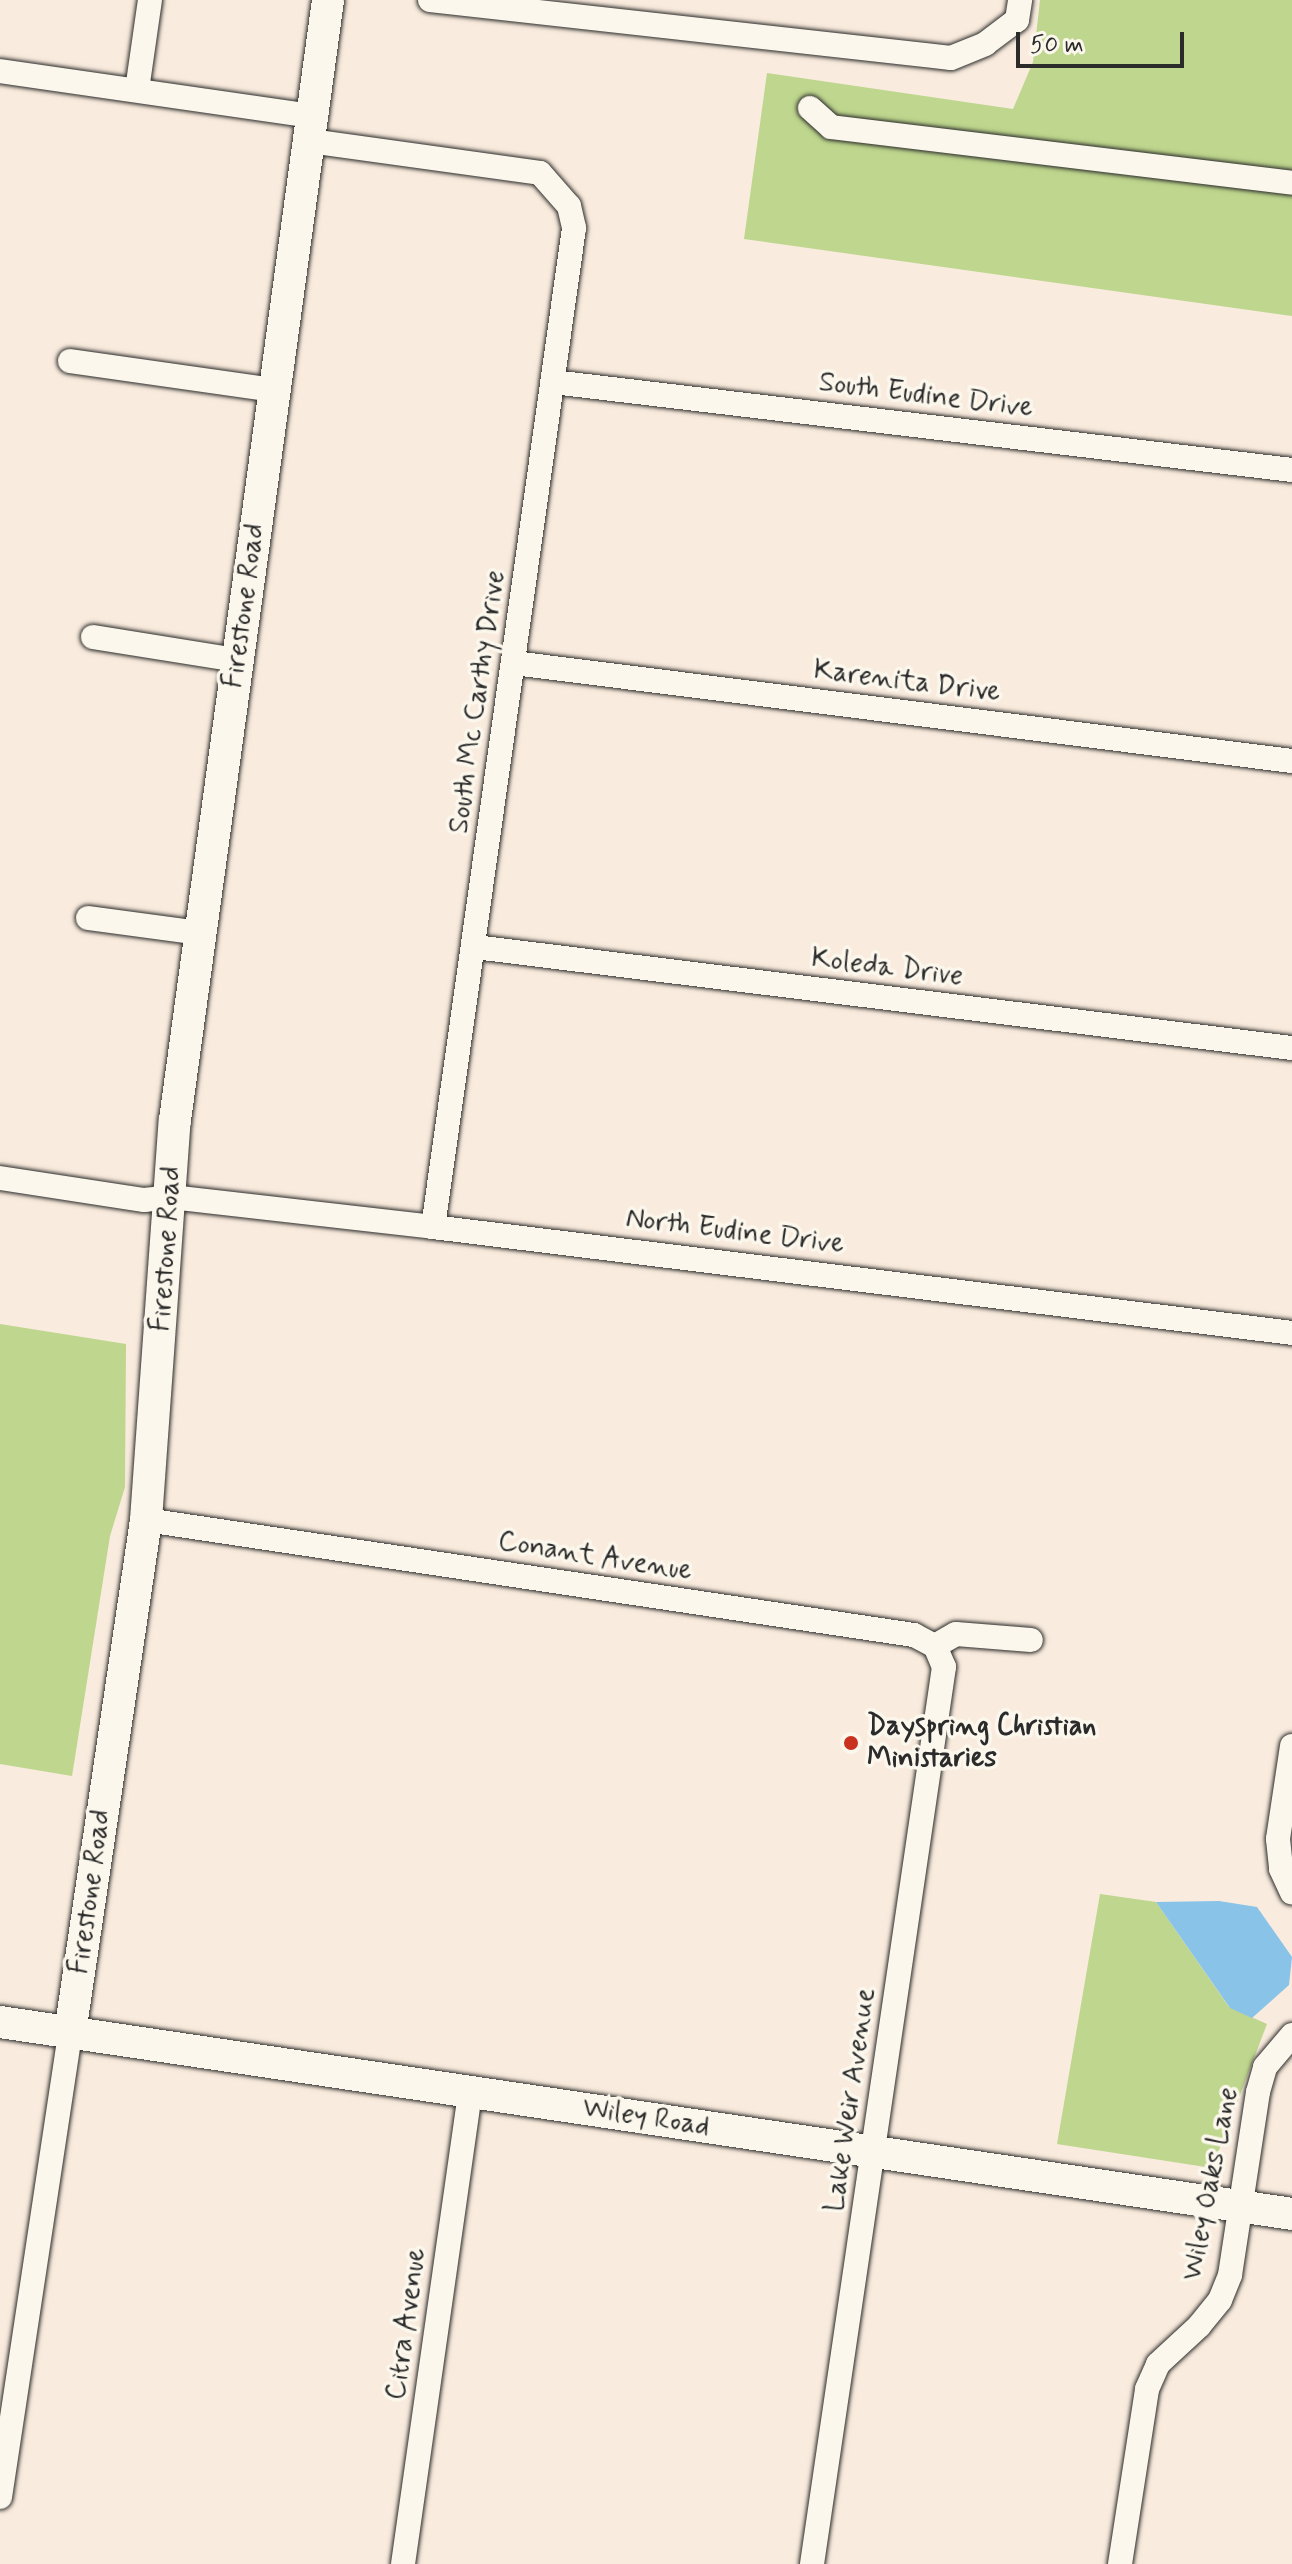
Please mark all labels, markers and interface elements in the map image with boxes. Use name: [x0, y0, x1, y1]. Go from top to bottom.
scale bar: [1020, 16, 1188, 66]
text: 50 m: [1030, 30, 1084, 61]
street label: South Eudine Drive: [819, 366, 1033, 426]
street label: Firestone Road: [217, 521, 273, 691]
street label: South Mc Carthy Drive: [443, 568, 513, 836]
street label: Karenita Drive: [813, 654, 1001, 710]
street label: Koleda Drive: [809, 942, 965, 994]
street label: Firestone Road: [144, 1165, 190, 1333]
street label: North Eudine Drive: [625, 1202, 845, 1262]
street label: Conant Avenue: [497, 1525, 693, 1589]
place label: Dayspring Christian Ministaries: [867, 1710, 1104, 1776]
marker: Dayspring Christian Ministaries: [842, 1734, 860, 1752]
street label: Firestone Road: [63, 1807, 119, 1977]
street label: Lake Weir Avenue: [819, 1989, 883, 2211]
street label: Wiley Oaks Lane: [1175, 2083, 1247, 2285]
street label: Wiley Road: [580, 2091, 712, 2145]
street label: Citra Avenue: [379, 2243, 435, 2405]

